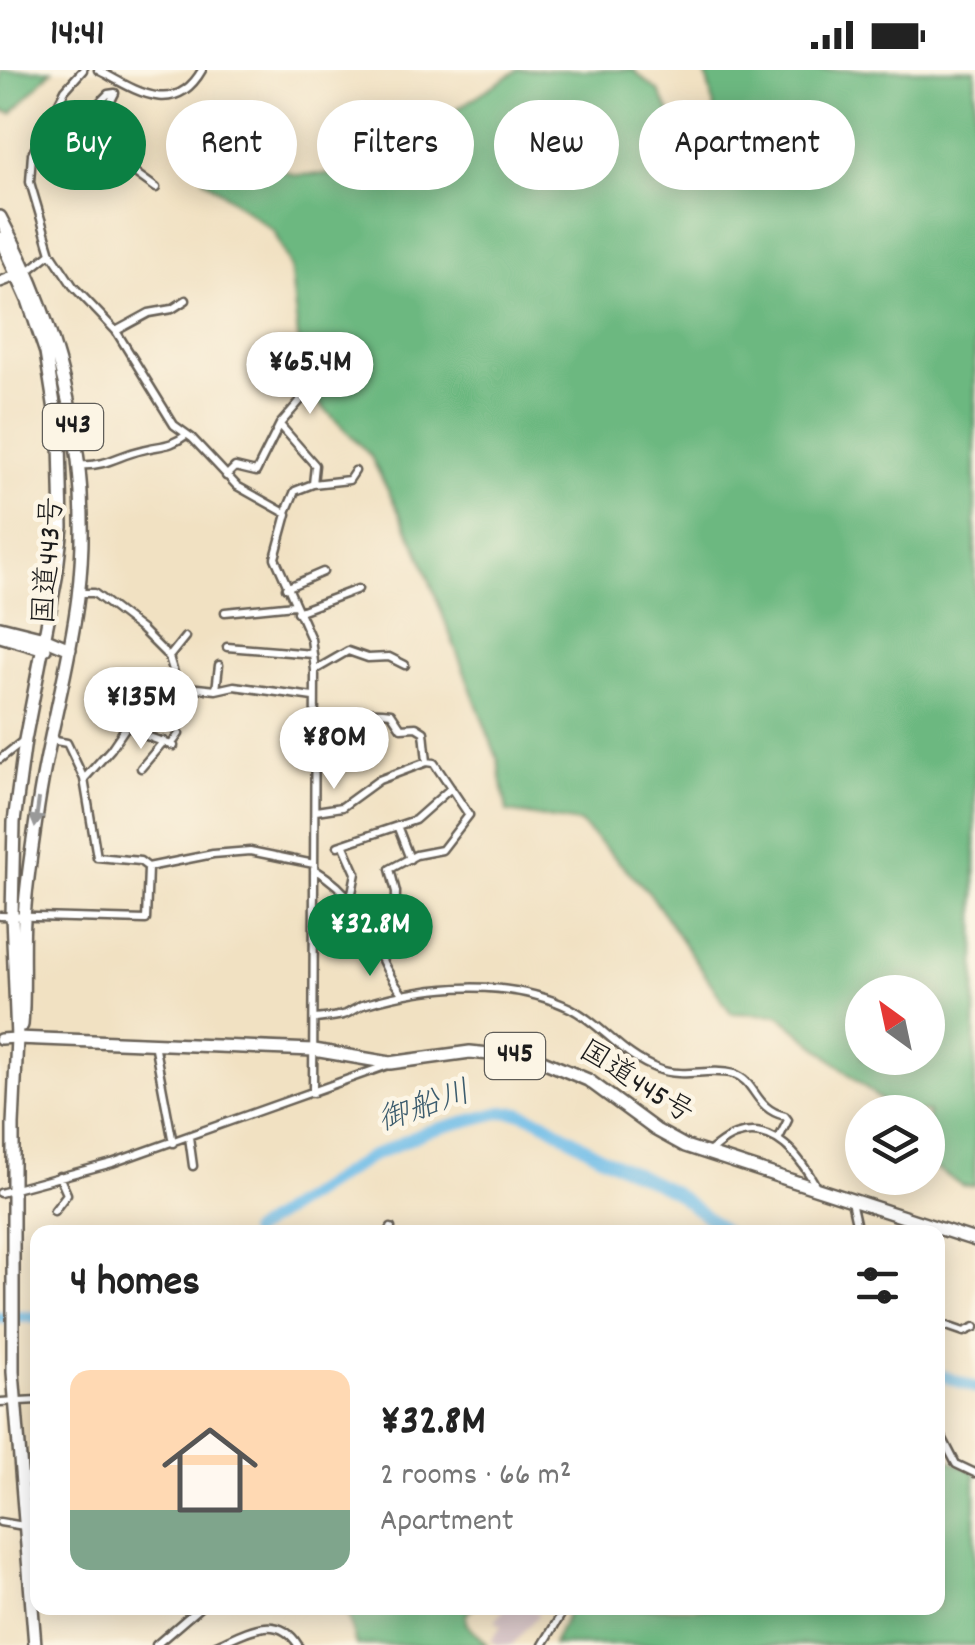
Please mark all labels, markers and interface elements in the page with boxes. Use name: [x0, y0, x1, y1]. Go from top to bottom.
text: 14:41: [50, 8, 105, 63]
chip: Buy: [30, 100, 146, 190]
chip: Rent: [166, 100, 297, 190]
chip: Filters: [317, 100, 474, 190]
chip: New: [494, 100, 619, 190]
chip: Apartment: [639, 100, 855, 190]
pin: ¥65.4M: [229, 332, 391, 417]
text: ¥65.4M: [268, 341, 352, 387]
road number: 443: [43, 404, 103, 450]
street label: 国道443号: [25, 496, 77, 626]
pin: ¥135M: [71, 667, 211, 752]
text: ¥135M: [106, 676, 176, 722]
pin: ¥80M: [275, 707, 393, 792]
text: ¥80M: [302, 716, 366, 762]
one-way arrow: [29, 798, 45, 830]
pin: ¥32.8M: [289, 894, 451, 979]
text: ¥32.8M: [330, 903, 410, 949]
north arrow: [845, 975, 945, 1075]
map controls: [845, 975, 945, 1195]
street label: 国道445号: [569, 1032, 701, 1136]
road number: 445: [485, 1033, 545, 1079]
water label: 御船川: [372, 1072, 478, 1146]
button: layers: [845, 1095, 945, 1195]
text: 4 homes: [70, 1255, 200, 1315]
icon: filters: [850, 1258, 905, 1313]
text: ¥32.8M: [380, 1394, 486, 1454]
icon: home: [150, 1410, 270, 1530]
text: 2 rooms · 66 m²: [380, 1454, 571, 1500]
text: Apartment: [380, 1500, 514, 1546]

